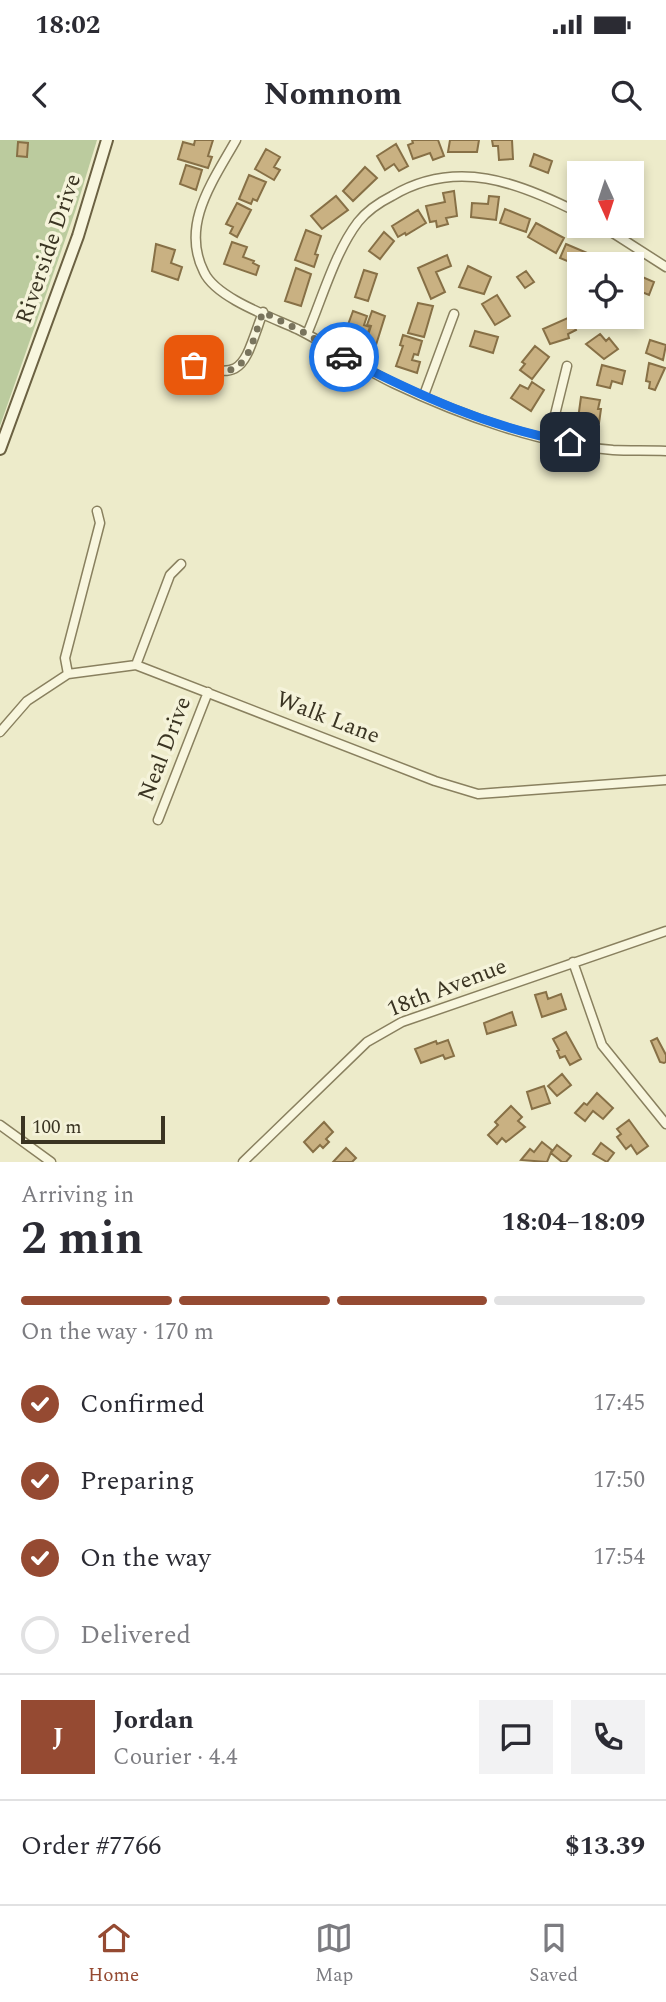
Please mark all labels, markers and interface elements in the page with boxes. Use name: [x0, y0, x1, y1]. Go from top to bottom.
text: 18:02: [35, 5, 100, 45]
text: Nomnom: [264, 70, 402, 119]
icon: back: [21, 76, 59, 114]
icon: search: [607, 76, 645, 114]
north arrow: [567, 161, 644, 238]
map controls: [567, 161, 644, 329]
street label: Riverside Drive: [7, 169, 91, 329]
button: locate: [567, 252, 644, 329]
courier: [309, 322, 379, 392]
pin: [164, 335, 224, 395]
icon: car: [325, 338, 363, 376]
icon: bag: [175, 346, 213, 384]
pin: [540, 412, 600, 472]
icon: home: [551, 423, 589, 461]
street label: Walk Lane: [271, 682, 385, 754]
street label: Neal Drive: [129, 692, 201, 806]
street label: 18th Avenue: [382, 949, 512, 1027]
scale bar: [21, 1113, 164, 1145]
text: 100 m: [32, 1113, 82, 1142]
text: Arriving in: [21, 1178, 134, 1213]
text: 18:04–18:09: [501, 1202, 645, 1242]
text: 2 min: [21, 1204, 143, 1274]
text: On the way · 170 m: [21, 1315, 214, 1350]
text: Confirmed: [80, 1384, 205, 1424]
icon: check: [21, 1385, 59, 1423]
text: 17:45: [593, 1386, 645, 1421]
text: Preparing: [80, 1461, 194, 1501]
icon: check: [21, 1462, 59, 1500]
text: 17:50: [593, 1463, 645, 1498]
text: On the way: [80, 1538, 211, 1578]
icon: check: [21, 1539, 59, 1577]
text: 17:54: [593, 1540, 645, 1575]
text: Delivered: [80, 1615, 191, 1655]
text: Jordan: [113, 1700, 194, 1740]
button: chat: [479, 1700, 553, 1774]
button: phone: [571, 1700, 645, 1774]
text: J: [52, 1717, 64, 1757]
text: Courier · 4.4: [113, 1740, 238, 1775]
text: Order #7766: [21, 1826, 161, 1866]
text: $13.39: [565, 1826, 645, 1866]
tab: Home: [88, 1919, 139, 1990]
tab: Map: [315, 1919, 353, 1990]
tab: Saved: [529, 1919, 578, 1990]

